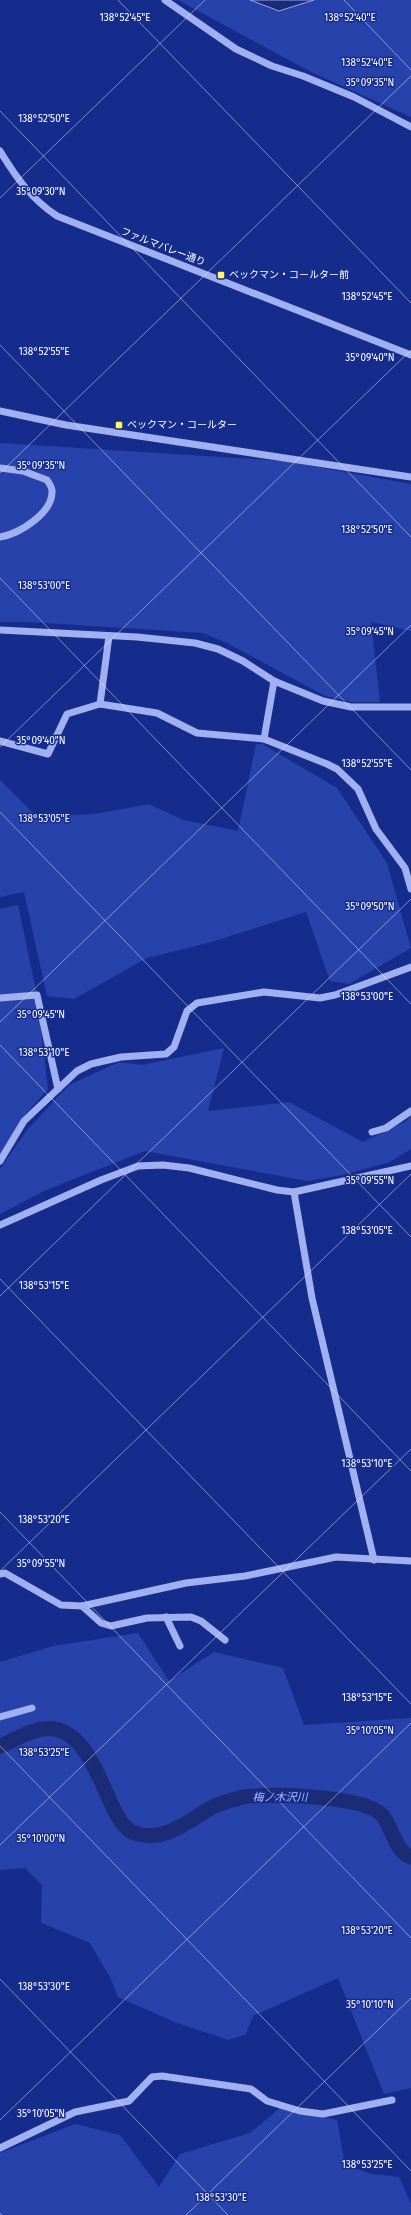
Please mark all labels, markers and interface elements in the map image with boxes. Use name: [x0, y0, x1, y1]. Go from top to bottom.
text: 138°52'45"E: [100, 12, 150, 24]
text: 138°52'40"E: [324, 12, 376, 24]
text: 138°52'40"E: [341, 57, 393, 69]
text: 35°09'35"N: [346, 77, 394, 89]
text: 138°52'50"E: [18, 113, 70, 125]
text: 35°09'30"N: [16, 186, 66, 198]
street label: ファルマバレー通り: [119, 225, 207, 269]
place label: ベックマン・コールター前: [229, 269, 349, 281]
marker: ベックマン・コールター前: [216, 270, 226, 280]
text: 138°52'45"E: [342, 291, 392, 303]
text: 138°52'55"E: [18, 346, 70, 358]
text: 35°09'40"N: [345, 352, 395, 364]
place label: ベックマン・コールター: [127, 419, 237, 431]
marker: ベックマン・コールター: [114, 420, 124, 430]
text: 35°09'35"N: [17, 460, 65, 472]
text: 138°52'50"E: [341, 524, 393, 536]
text: 138°53'00"E: [18, 580, 70, 592]
text: 35°09'45"N: [346, 626, 394, 638]
text: 35°09'40"N: [16, 735, 66, 747]
text: 138°52'55"E: [341, 758, 393, 770]
text: 138°53'05"E: [18, 813, 70, 825]
text: 35°09'50"N: [345, 901, 395, 913]
text: 138°53'00"E: [341, 991, 393, 1003]
text: 35°09'45"N: [17, 1009, 65, 1021]
text: 138°53'10"E: [18, 1047, 70, 1059]
text: 35°09'55"N: [346, 1175, 394, 1187]
text: 138°53'05"E: [341, 1225, 393, 1237]
text: 138°53'15"E: [19, 1280, 69, 1292]
text: 138°53'10"E: [341, 1458, 393, 1470]
text: 138°53'20"E: [18, 1514, 70, 1526]
text: 35°09'55"N: [17, 1558, 65, 1570]
text: 138°53'15"E: [342, 1692, 392, 1704]
text: 35°10'05"N: [346, 1725, 394, 1737]
text: 138°53'25"E: [18, 1747, 70, 1759]
water label: 梅ノ木沢川: [253, 1791, 308, 1804]
text: 35°10'00"N: [17, 1833, 65, 1845]
text: 138°53'20"E: [341, 1925, 393, 1937]
text: 138°53'30"E: [18, 1981, 70, 1993]
text: 35°10'10"N: [346, 1999, 394, 2011]
text: 35°10'05"N: [17, 2108, 65, 2120]
text: 138°53'25"E: [341, 2159, 393, 2171]
text: 138°53'30"E: [195, 2192, 247, 2204]

